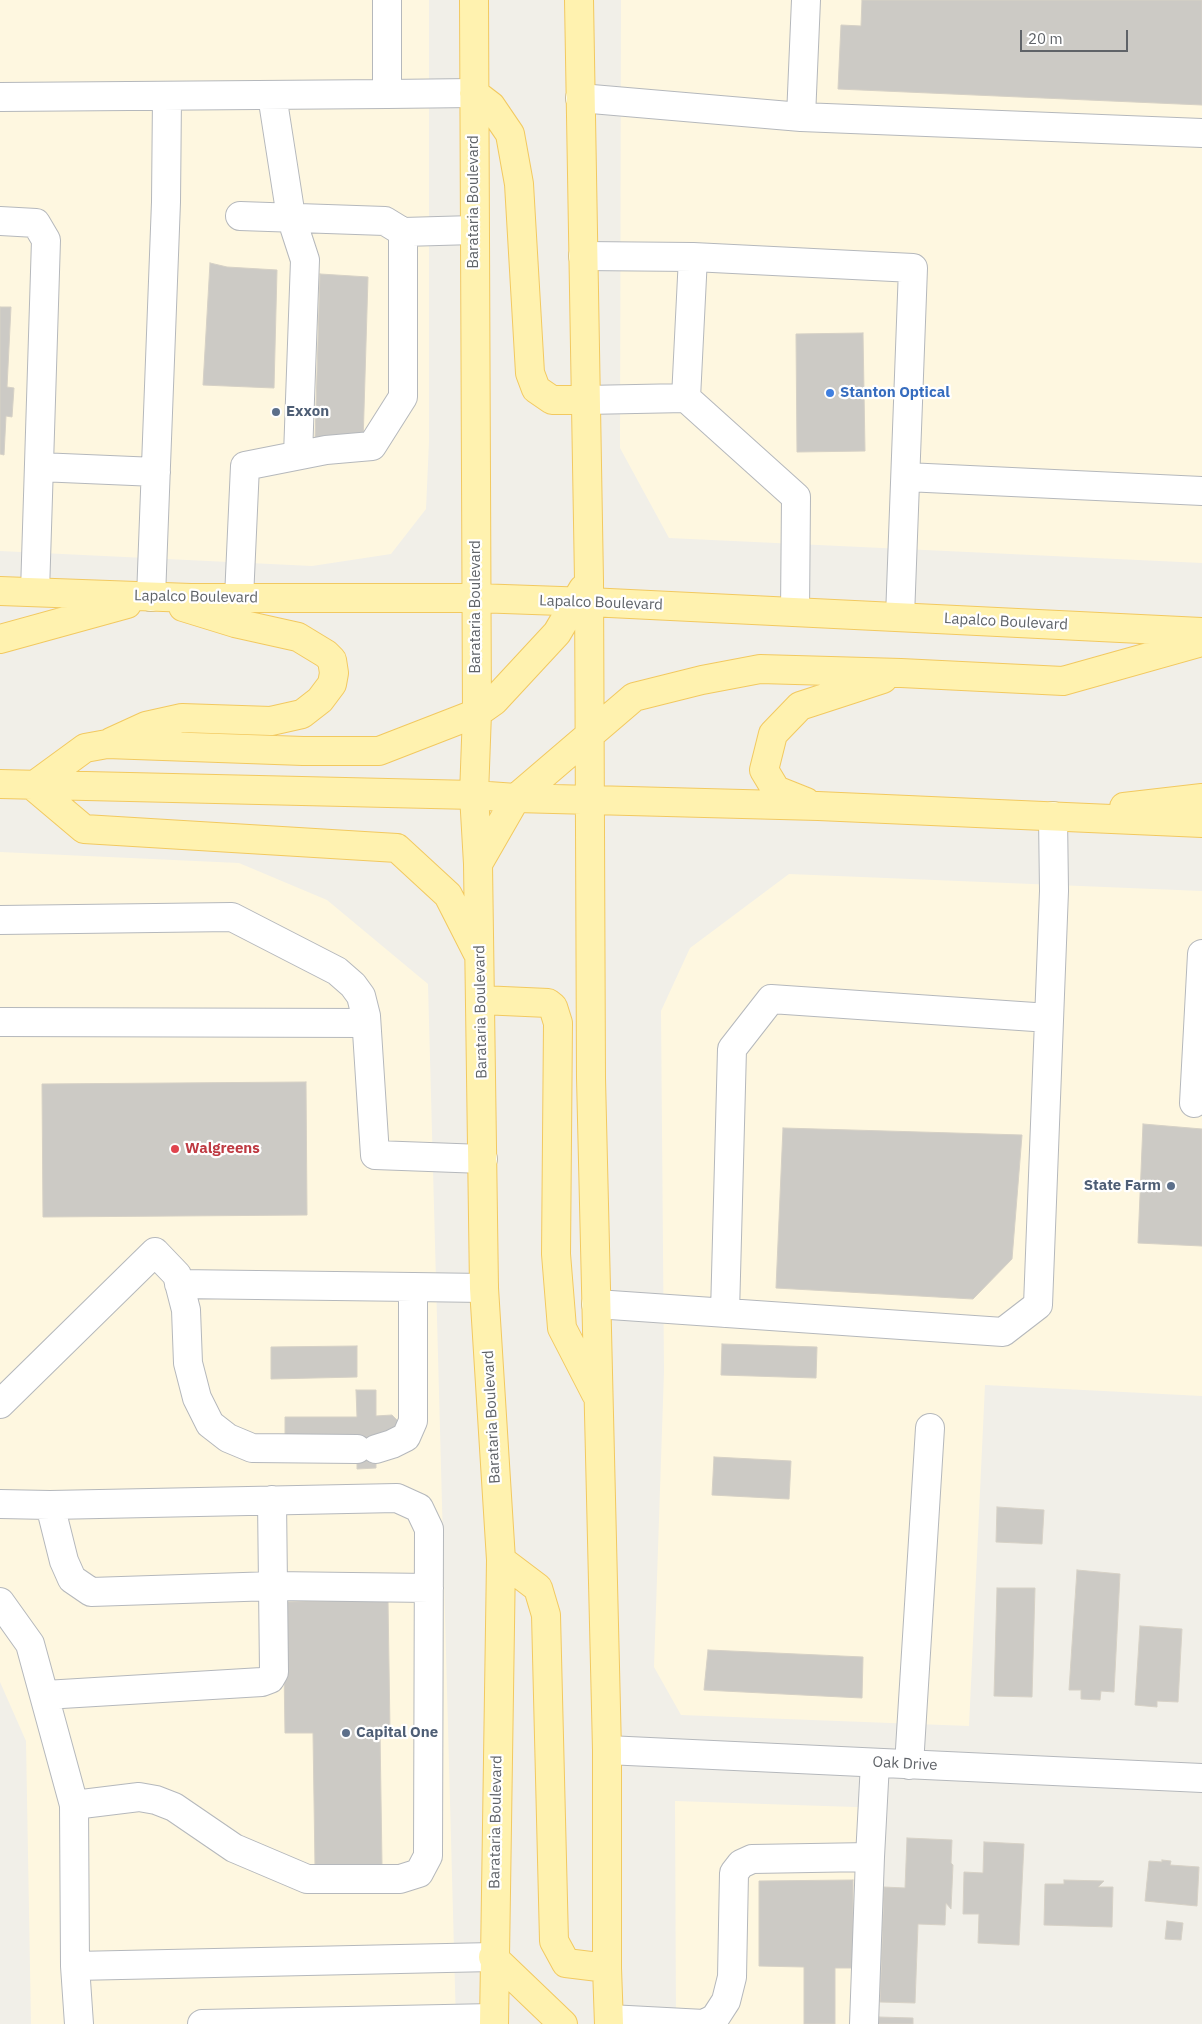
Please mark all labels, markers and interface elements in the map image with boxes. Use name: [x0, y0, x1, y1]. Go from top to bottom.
scale bar: [1022, 20, 1130, 52]
text: 20 m: [1028, 29, 1063, 48]
street label: Barataria Boulevard: [465, 135, 483, 269]
place label: Stanton Optical: [840, 384, 950, 402]
marker: Stanton Optical: [824, 387, 836, 399]
place label: Exxon: [286, 403, 329, 421]
marker: Exxon: [270, 406, 282, 418]
street label: Barataria Boulevard: [467, 540, 485, 674]
street label: Lapalco Boulevard: [134, 587, 258, 607]
street label: Lapalco Boulevard: [539, 592, 663, 614]
street label: Lapalco Boulevard: [944, 610, 1068, 634]
street label: Barataria Boulevard: [471, 945, 491, 1079]
place label: Walgreens: [185, 1140, 260, 1158]
marker: Walgreens: [169, 1143, 181, 1155]
place label: State Farm: [1084, 1177, 1161, 1195]
marker: State Farm: [1165, 1180, 1177, 1192]
street label: Barataria Boulevard: [480, 1350, 504, 1484]
place label: Capital One: [356, 1724, 438, 1742]
marker: Capital One: [340, 1727, 352, 1739]
street label: Oak Drive: [872, 1753, 938, 1775]
street label: Barataria Boulevard: [486, 1755, 506, 1889]

